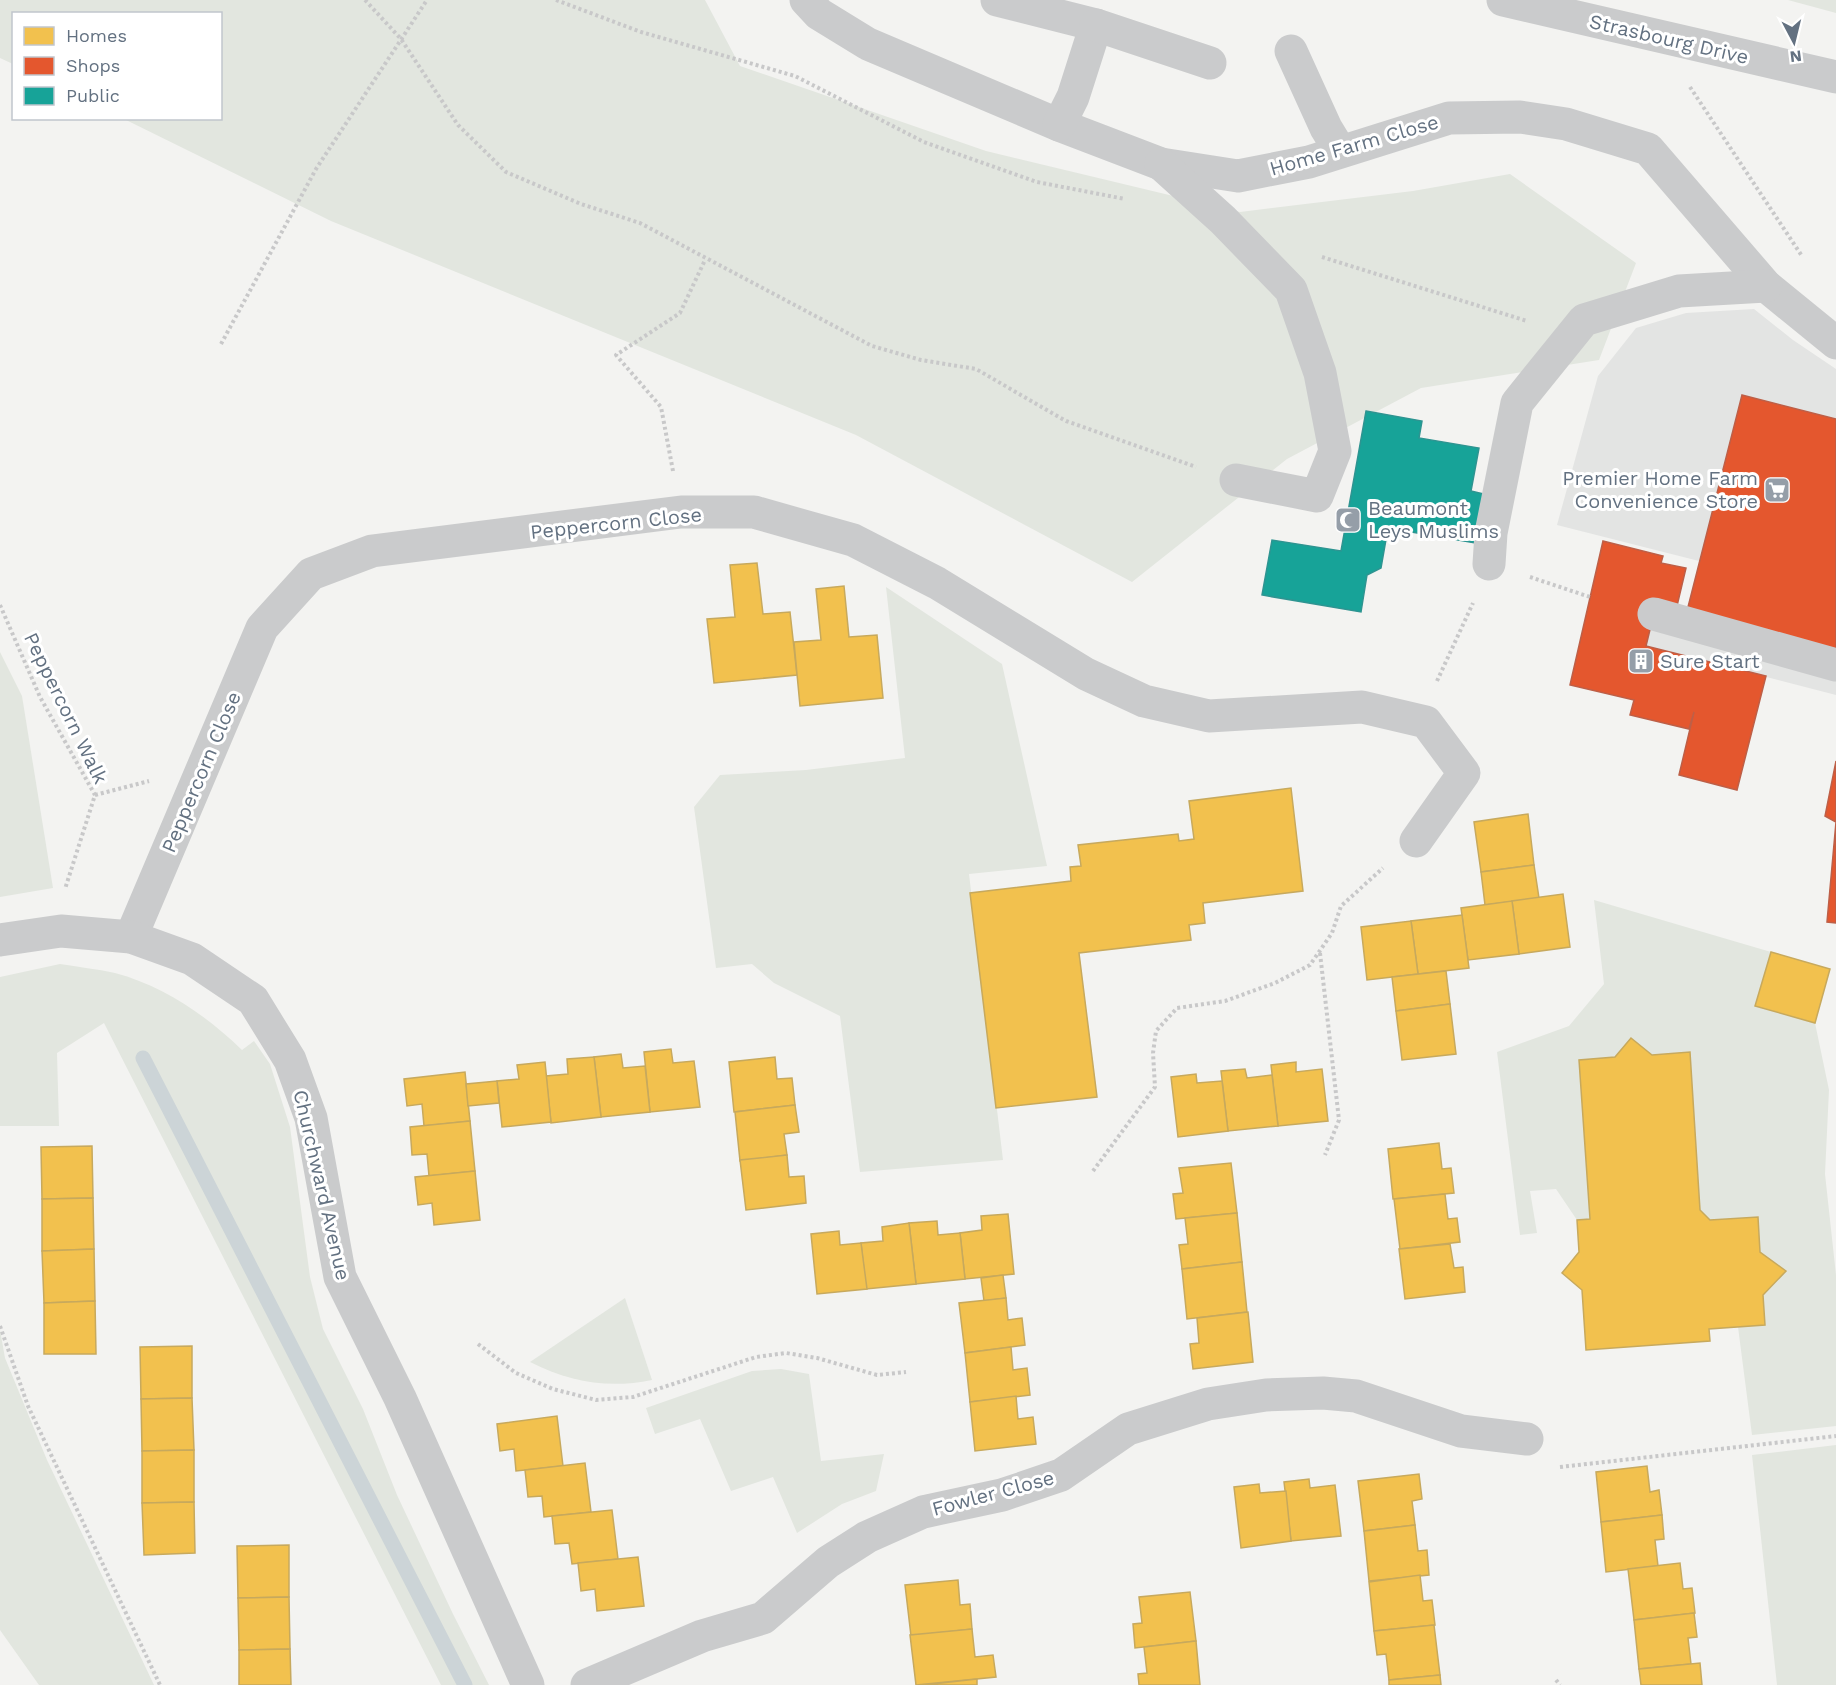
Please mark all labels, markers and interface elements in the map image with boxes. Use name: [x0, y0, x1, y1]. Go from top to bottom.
street label: Strasbourg Drive: [1587, 9, 1751, 69]
legend: [12, 12, 222, 120]
north arrow: [1764, 12, 1824, 72]
text: Homes: [66, 25, 127, 46]
text: N: [1789, 46, 1803, 67]
text: Shops: [66, 55, 120, 76]
text: Public: [66, 85, 120, 106]
street label: Home Farm Close: [1267, 109, 1441, 181]
place label: Premier Home Farm Convenience Store: [1562, 466, 1758, 513]
supermarket icon: Premier Home Farm Convenience Store: [1762, 475, 1792, 505]
place label: Beaumont Leys Muslims: [1368, 496, 1499, 543]
street label: Peppercorn Close: [529, 502, 703, 544]
mosque icon: Beaumont Leys Muslims: [1333, 505, 1363, 535]
street label: Peppercorn Walk: [19, 628, 113, 788]
building icon: Sure Start: [1626, 646, 1656, 676]
place label: Sure Start: [1660, 649, 1760, 673]
street label: Peppercorn Close: [156, 688, 246, 856]
street label: Churchward Avenue: [288, 1087, 356, 1283]
street label: Fowler Close: [929, 1465, 1057, 1521]

